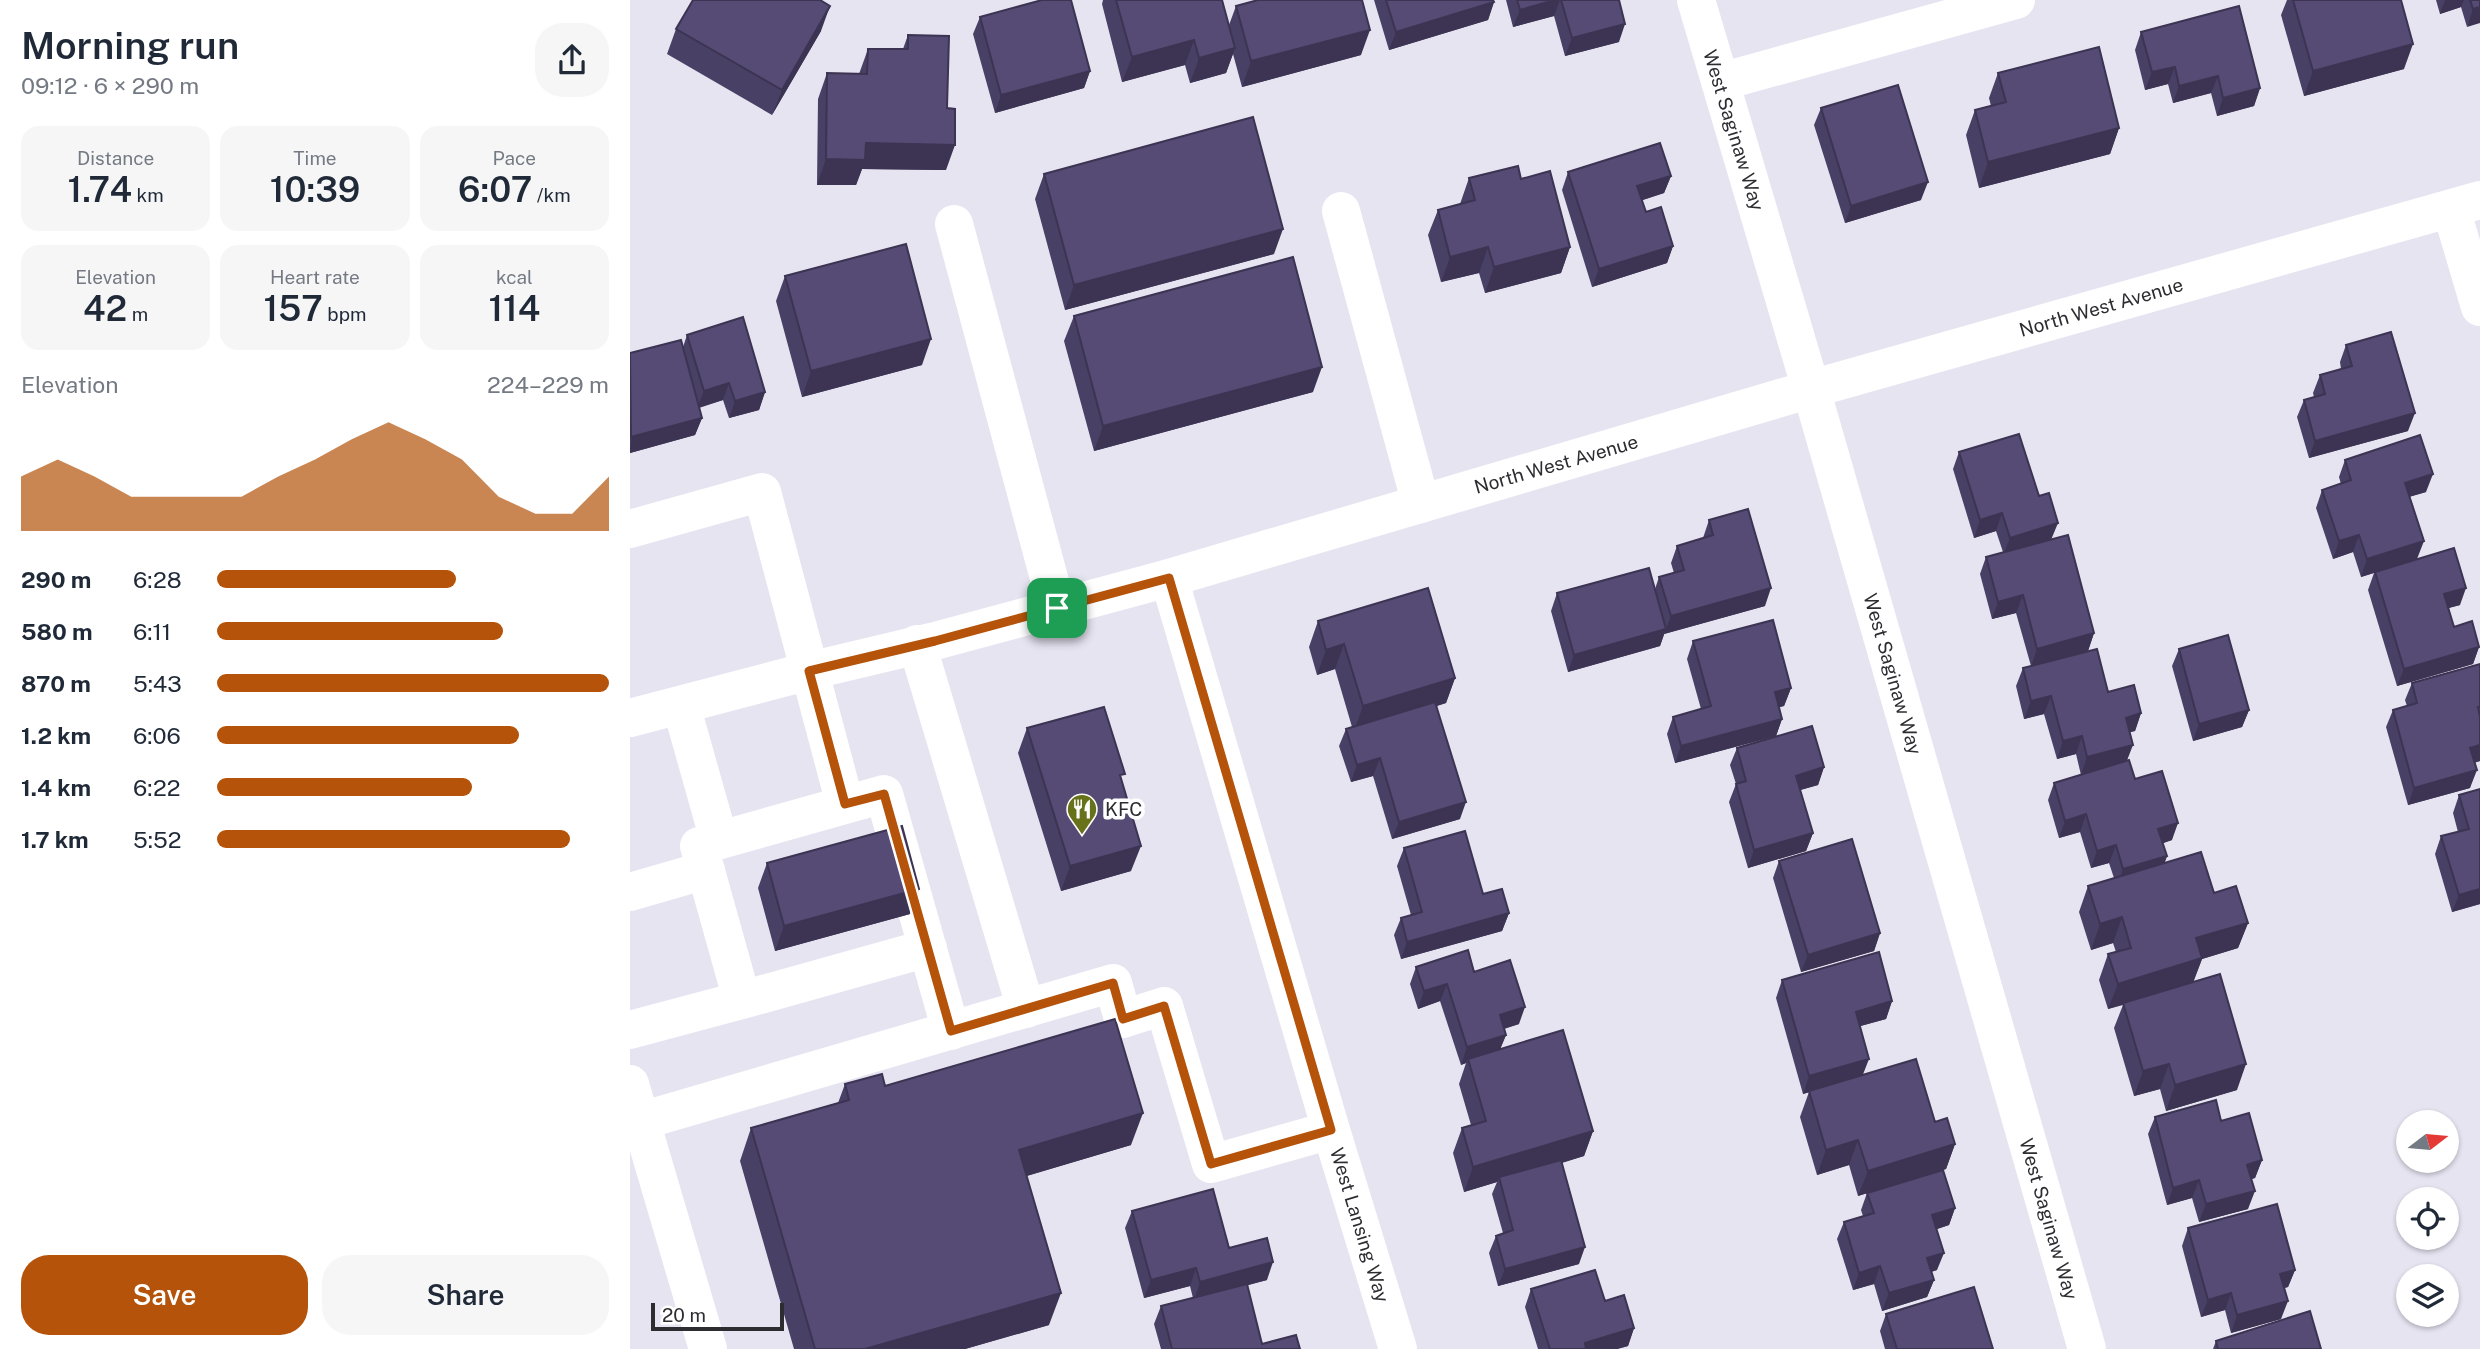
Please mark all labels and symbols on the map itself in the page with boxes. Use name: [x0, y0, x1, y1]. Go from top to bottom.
street label: West Saginaw Way: [1699, 47, 1769, 213]
street label: North West Avenue: [2017, 273, 2185, 341]
street label: North West Avenue: [1472, 430, 1640, 498]
pin: [1027, 578, 1087, 638]
street label: West Saginaw Way: [1859, 591, 1927, 757]
restaurant icon: KFC: [1065, 792, 1099, 836]
place label: KFC: [1105, 798, 1142, 820]
north arrow: [2396, 1110, 2459, 1172]
street label: West Saginaw Way: [2015, 1136, 2083, 1302]
street label: West Lansing Way: [1326, 1145, 1394, 1305]
scale bar: [651, 1300, 784, 1332]

